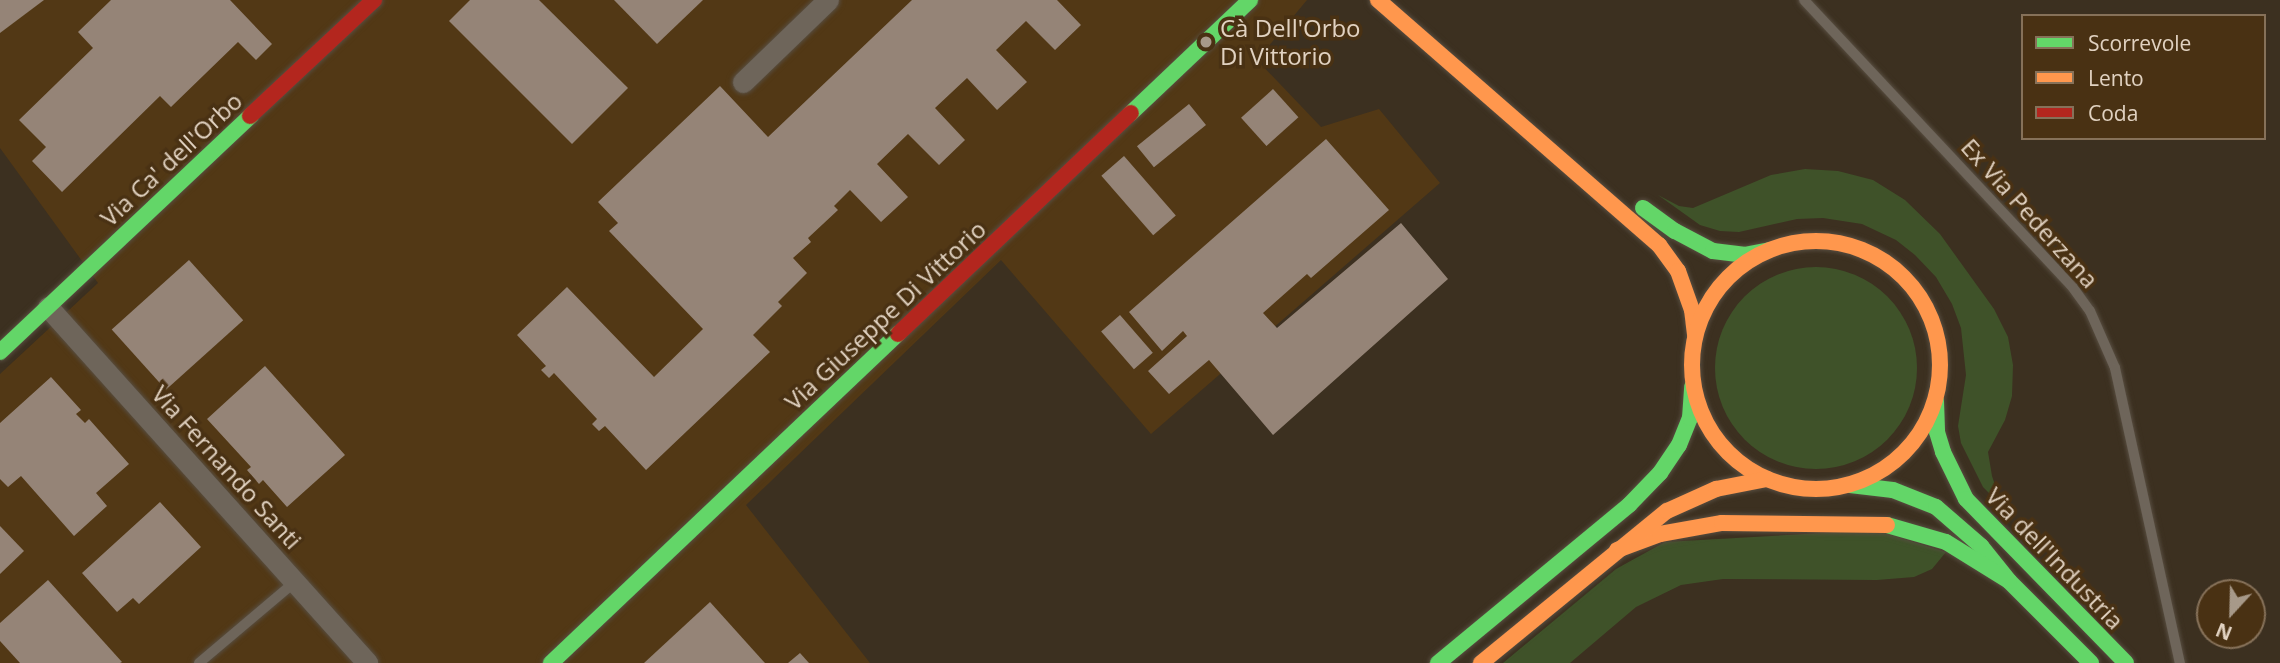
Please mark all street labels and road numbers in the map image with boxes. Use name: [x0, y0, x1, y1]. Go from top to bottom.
street label: Via Ca' dell'Orbo: [94, 86, 248, 232]
street label: Ex Via Pederzana: [1956, 133, 2104, 293]
street label: Via Giuseppe Di Vittorio: [779, 214, 991, 416]
street label: Via Fernando Santi: [146, 379, 308, 555]
street label: Via dell'Industria: [1980, 481, 2130, 635]

